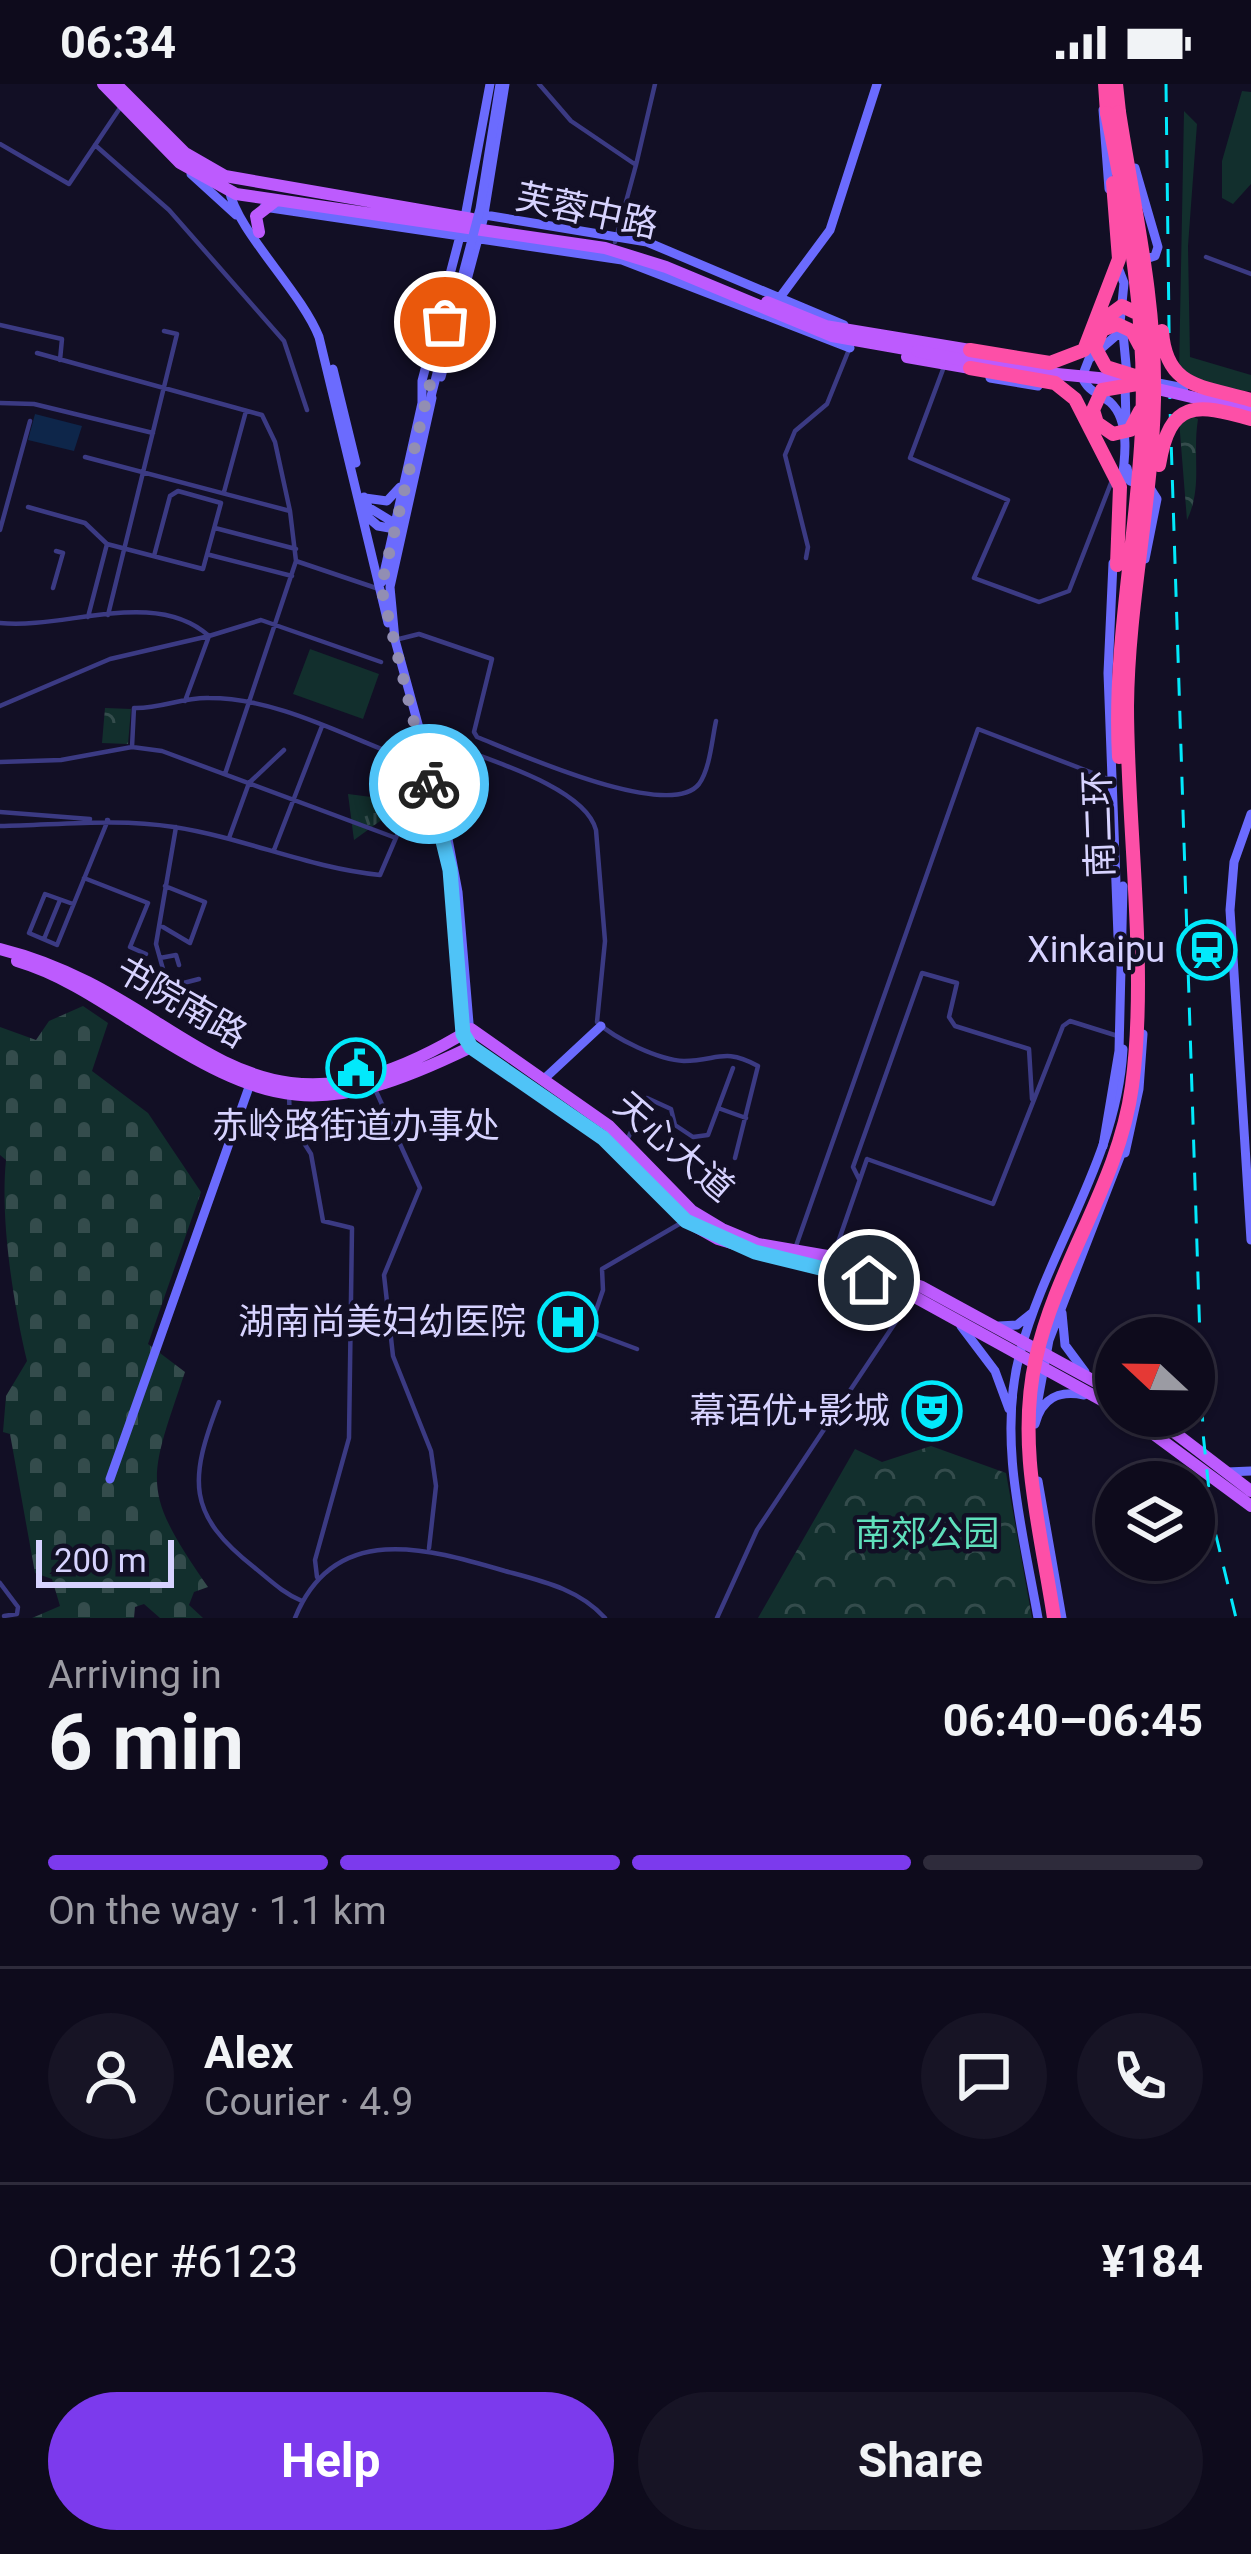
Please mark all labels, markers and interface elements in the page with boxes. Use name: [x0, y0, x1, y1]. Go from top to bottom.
text: 06:34: [60, 16, 176, 69]
street label: 芙蓉中路: [512, 175, 662, 247]
pin: [394, 271, 496, 373]
icon: bag: [412, 289, 478, 355]
courier: [369, 724, 489, 844]
icon: bike: [396, 751, 462, 817]
street label: 南二环: [1076, 769, 1122, 879]
station icon: Xinkaipu: [1176, 919, 1238, 981]
place label: Xinkaipu: [1027, 929, 1165, 971]
street label: 书院南路: [108, 948, 254, 1056]
public building icon: 赤岭路街道办事处: [325, 1037, 387, 1099]
street label: 天心大道: [606, 1084, 742, 1210]
place label: 赤岭路街道办事处: [212, 1105, 500, 1147]
pin: [818, 1229, 920, 1331]
icon: home: [836, 1247, 902, 1313]
hospital icon: 湖南尚美妇幼医院: [537, 1291, 599, 1353]
place label: 湖南尚美妇幼医院: [238, 1301, 526, 1343]
north arrow: [1095, 1317, 1215, 1437]
map controls: [1095, 1317, 1215, 1581]
theatre icon: 幕语优+影城: [901, 1380, 963, 1442]
place label: 幕语优+影城: [690, 1390, 890, 1432]
button: layers: [1095, 1461, 1215, 1581]
park label: 南郊公园: [855, 1513, 999, 1555]
scale bar: [36, 1534, 174, 1587]
text: 200 m: [54, 1541, 147, 1580]
text: Arriving in: [48, 1652, 222, 1698]
text: 06:40–06:45: [943, 1694, 1203, 1747]
text: 6 min: [48, 1697, 244, 1788]
text: On the way · 1.1 km: [48, 1888, 387, 1934]
button: person: [48, 2013, 174, 2139]
button: chat: [921, 2013, 1047, 2139]
button: phone: [1077, 2013, 1203, 2139]
text: Alex: [204, 2026, 293, 2079]
text: Courier · 4.9: [204, 2079, 413, 2125]
text: Order #6123: [48, 2235, 298, 2288]
text: ¥184: [1101, 2235, 1203, 2288]
button: Help: [48, 2392, 614, 2530]
button: Share: [638, 2392, 1203, 2530]

